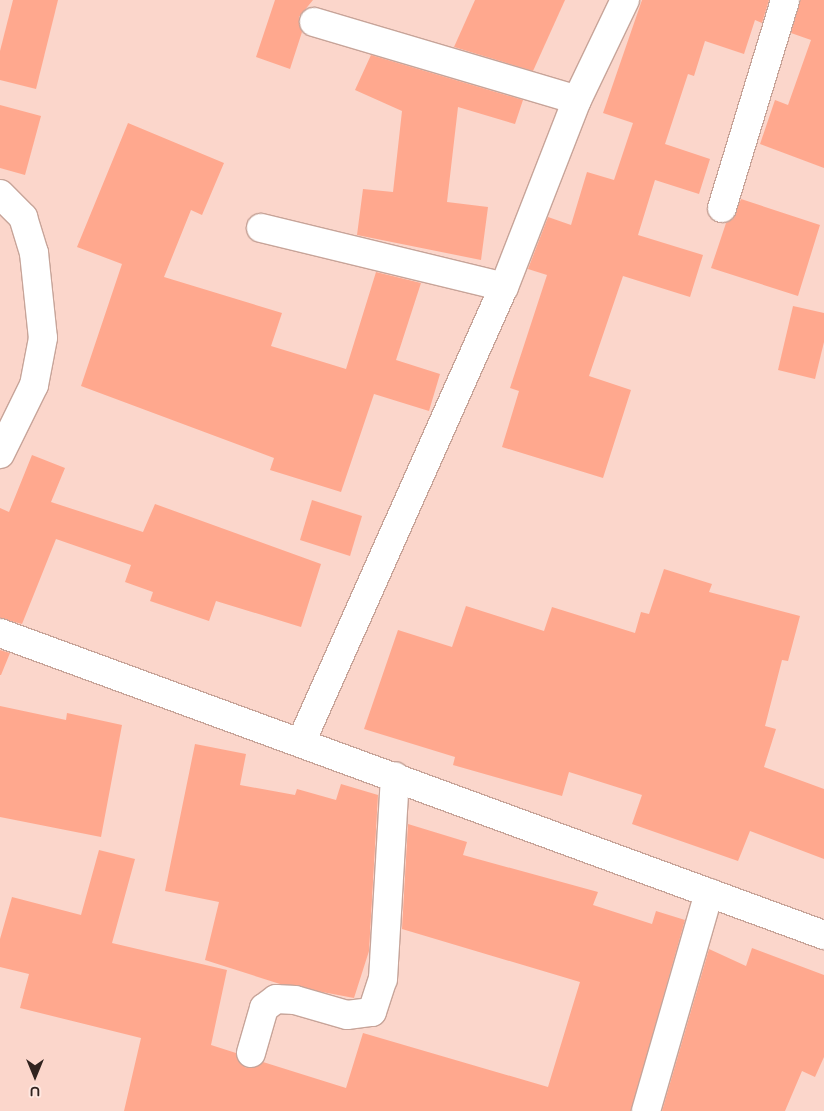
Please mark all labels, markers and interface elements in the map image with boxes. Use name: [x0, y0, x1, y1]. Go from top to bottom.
north arrow: [10, 1051, 60, 1101]
text: U: [30, 1083, 40, 1100]

